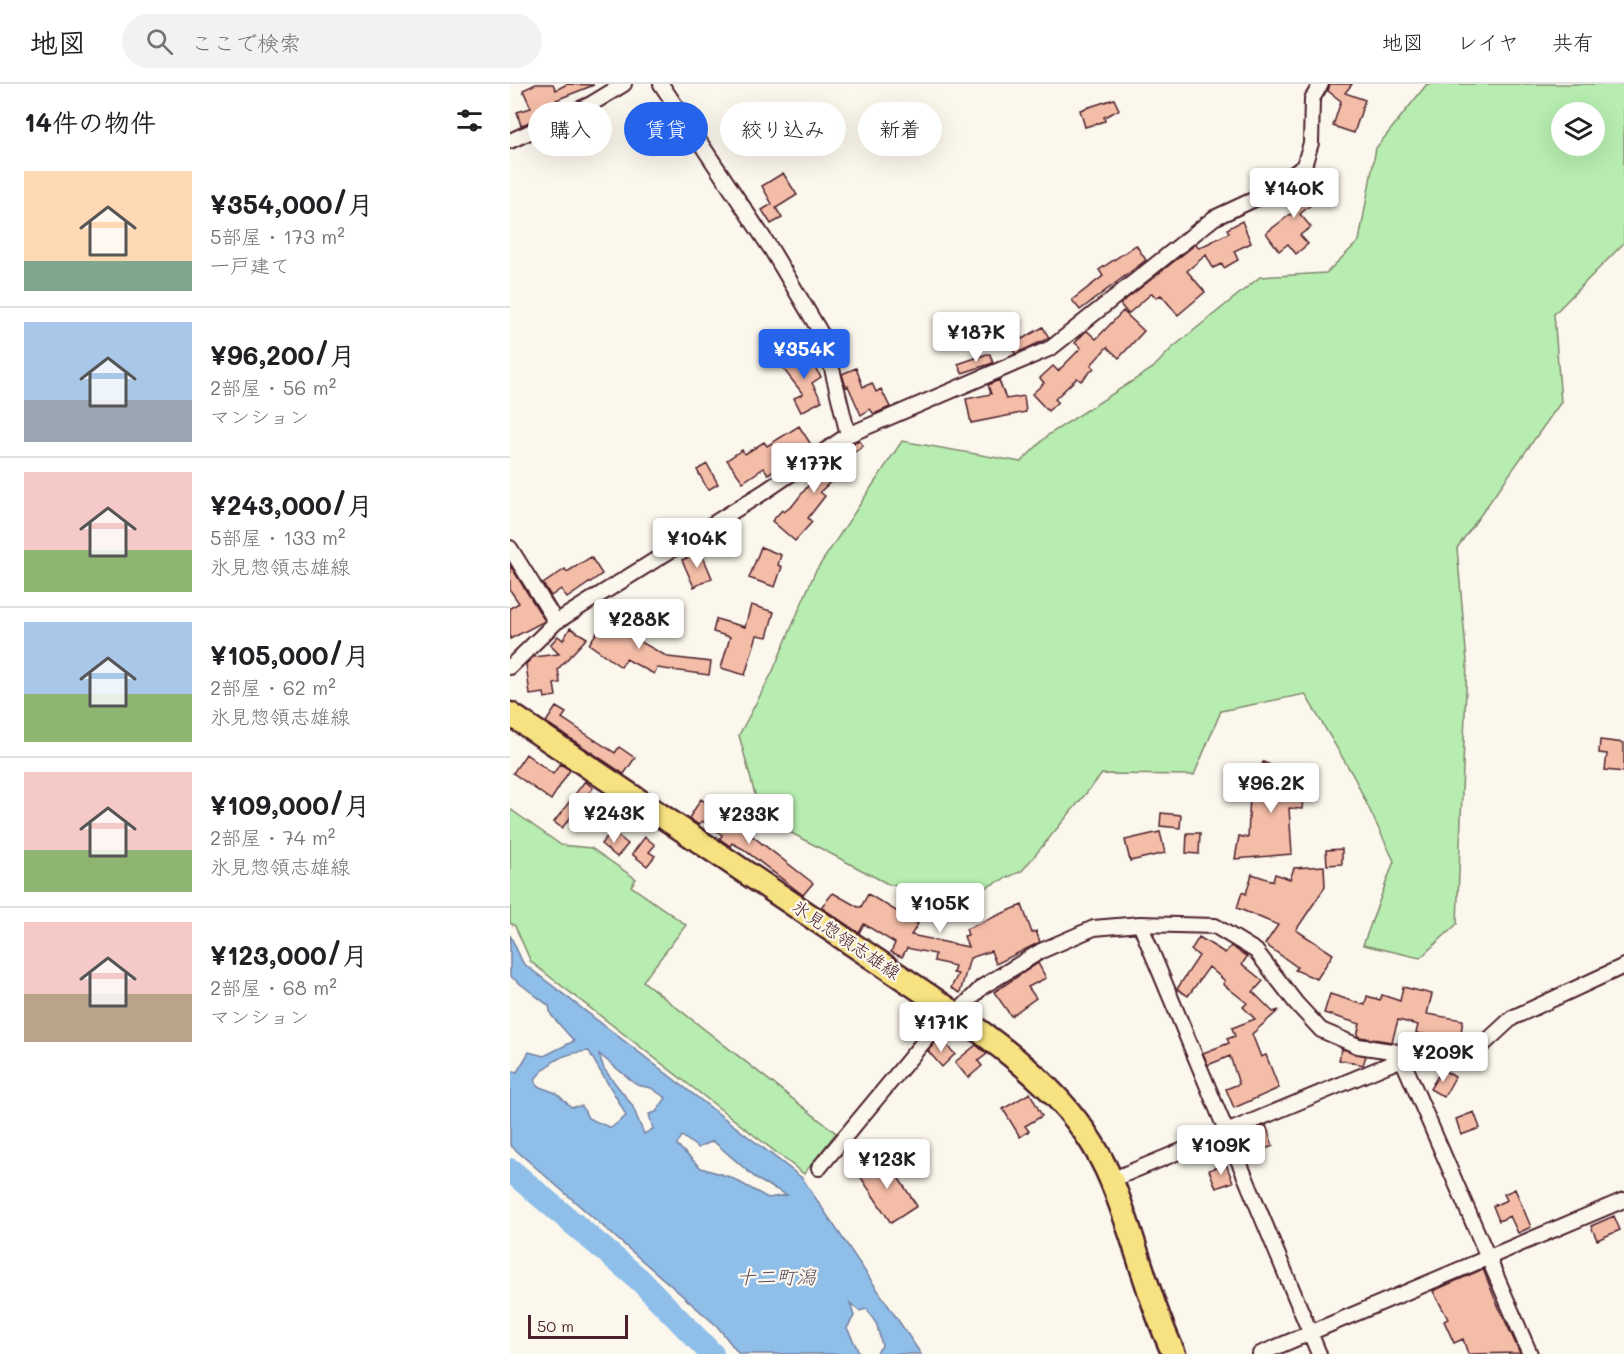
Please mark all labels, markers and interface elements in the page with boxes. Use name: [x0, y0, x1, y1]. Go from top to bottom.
search box: [122, 14, 542, 68]
text: 地図: [30, 24, 86, 60]
icon: search: [143, 25, 176, 58]
text: ここで検索: [191, 28, 301, 57]
text: 地図: [1382, 28, 1424, 55]
text: レイヤ: [1457, 28, 1519, 55]
text: 共有: [1552, 28, 1594, 55]
chip: 購入: [528, 102, 612, 156]
chip: 賃貸: [624, 102, 708, 156]
chip: 絞り込み: [720, 102, 846, 156]
chip: 新着: [858, 102, 942, 156]
map controls: [1551, 102, 1605, 156]
button: layers: [1551, 102, 1605, 156]
icon: filters: [453, 104, 486, 137]
text: 14件の物件: [24, 105, 156, 139]
pin: ¥140K: [1252, 168, 1336, 219]
text: ¥140K: [1264, 174, 1324, 200]
text: ¥354,000/月: [210, 187, 374, 221]
icon: home: [72, 195, 144, 267]
text: 5部屋 · 173 m²: [210, 223, 345, 249]
text: 一戸建て: [210, 252, 290, 278]
pin: ¥187K: [934, 312, 1018, 363]
text: ¥187K: [947, 318, 1005, 344]
pin: ¥354K: [762, 329, 846, 380]
text: ¥354K: [773, 335, 835, 361]
text: ¥96,200/月: [210, 338, 356, 372]
icon: home: [72, 346, 144, 418]
text: 2部屋 · 56 m²: [210, 374, 336, 400]
text: マンション: [210, 403, 309, 429]
pin: ¥177K: [772, 443, 856, 494]
text: ¥177K: [785, 449, 843, 475]
text: ¥243,000/月: [210, 488, 373, 522]
icon: home: [72, 496, 144, 568]
pin: ¥104K: [655, 518, 739, 569]
text: 5部屋 · 133 m²: [210, 524, 345, 550]
text: ¥104K: [667, 524, 727, 550]
text: 氷見惣領志雄線: [210, 553, 350, 579]
pin: ¥288K: [597, 599, 681, 650]
text: ¥288K: [608, 605, 670, 631]
text: ¥105,000/月: [210, 638, 370, 672]
icon: home: [72, 646, 144, 718]
text: 2部屋 · 62 m²: [210, 674, 336, 700]
text: 氷見惣領志雄線: [210, 703, 350, 729]
pin: ¥96.2K: [1222, 763, 1320, 814]
text: ¥96.2K: [1237, 769, 1305, 795]
text: ¥109,000/月: [210, 788, 370, 822]
pin: ¥243K: [572, 793, 656, 844]
pin: ¥233K: [707, 794, 791, 845]
icon: home: [72, 796, 144, 868]
text: ¥243K: [583, 799, 645, 825]
text: ¥233K: [718, 800, 780, 826]
text: 2部屋 · 74 m²: [210, 824, 335, 850]
text: 氷見惣領志雄線: [210, 853, 350, 879]
pin: ¥105K: [898, 883, 982, 934]
text: ¥105K: [910, 889, 970, 915]
street label: 氷見惣領志雄線: [788, 894, 905, 984]
text: ¥123,000/月: [210, 938, 368, 972]
icon: home: [72, 946, 144, 1018]
text: 2部屋 · 68 m²: [210, 974, 337, 1000]
pin: ¥171K: [899, 1002, 983, 1053]
text: マンション: [210, 1003, 309, 1029]
text: ¥171K: [913, 1008, 969, 1034]
pin: ¥209K: [1401, 1032, 1485, 1083]
text: ¥209K: [1412, 1038, 1474, 1064]
pin: ¥109K: [1179, 1125, 1263, 1176]
text: ¥109K: [1191, 1131, 1251, 1157]
pin: ¥123K: [845, 1139, 929, 1190]
text: ¥123K: [858, 1145, 916, 1171]
water label: 十二町潟: [736, 1263, 817, 1289]
scale bar: [528, 1312, 628, 1340]
text: 50 m: [537, 1315, 574, 1336]

